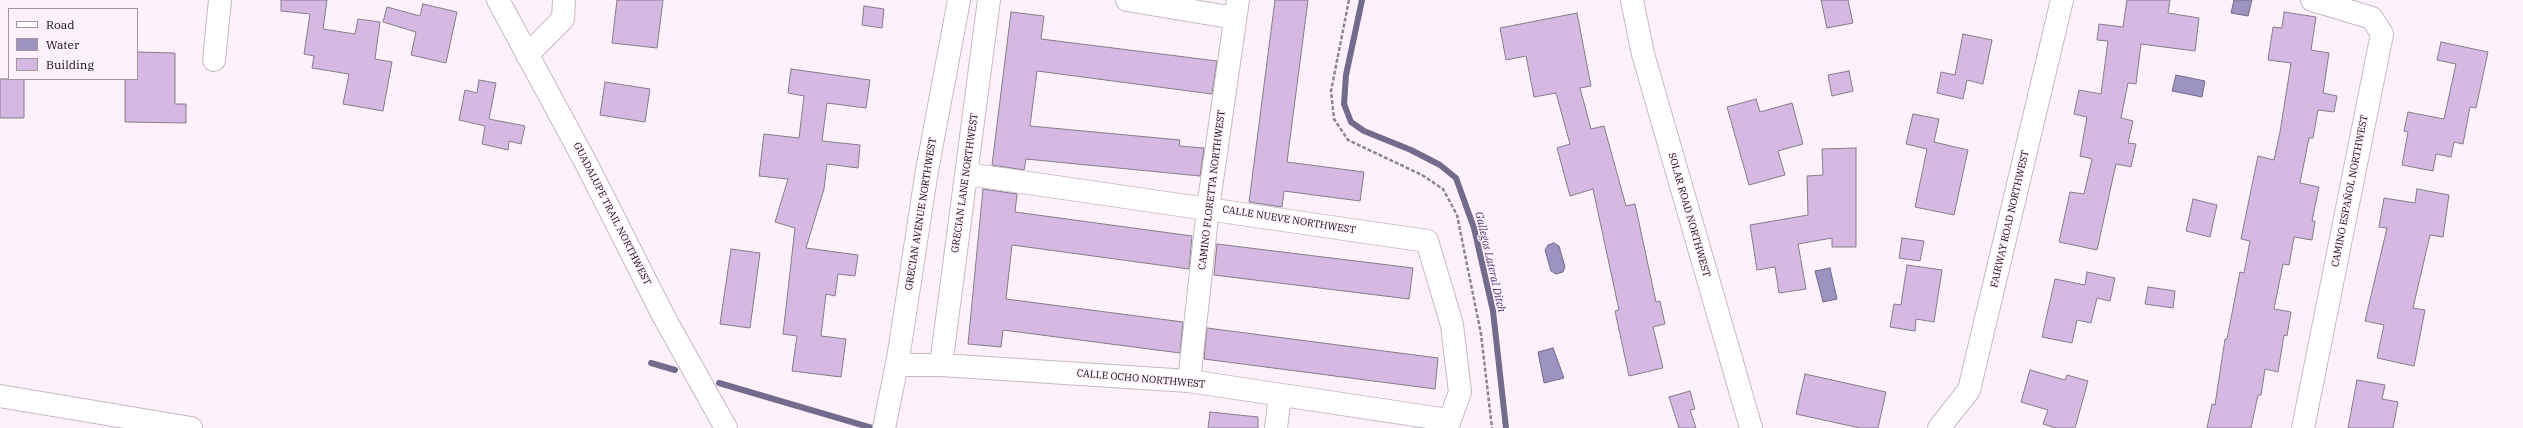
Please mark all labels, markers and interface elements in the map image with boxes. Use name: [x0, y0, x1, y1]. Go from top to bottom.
legend: [8, 8, 138, 80]
text: Road: [46, 17, 75, 32]
text: Water: [46, 37, 79, 52]
text: Building: [46, 57, 94, 72]
street label: CAMINO FLORETTA NORTHWEST: [1196, 109, 1228, 271]
street label: GRECIAN LANE NORTHWEST: [949, 112, 981, 254]
street label: CAMINO ESPAÑOL NORTHWEST: [2329, 114, 2371, 268]
street label: GRECIAN AVENUE NORTHWEST: [903, 137, 939, 291]
street label: GUADALUPE TRAIL NORTHWEST: [571, 141, 653, 287]
street label: FAIRWAY ROAD NORTHWEST: [1988, 149, 2032, 289]
street label: SOLAR ROAD NORTHWEST: [1665, 151, 1713, 279]
street label: CALLE NUEVE NORTHWEST: [1221, 204, 1357, 236]
water label: Gallegos Lateral Ditch: [1472, 210, 1508, 314]
street label: CALLE OCHO NORTHWEST: [1076, 367, 1206, 391]

